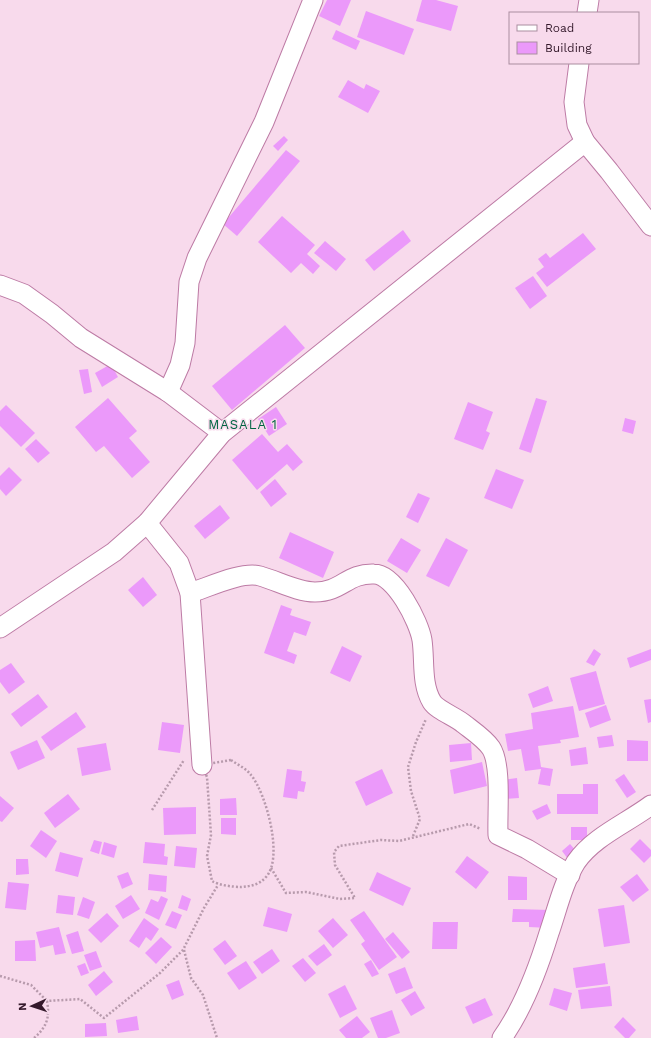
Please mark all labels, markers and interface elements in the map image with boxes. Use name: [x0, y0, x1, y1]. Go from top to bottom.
legend: [509, 12, 639, 64]
text: Road: [545, 21, 574, 35]
text: Building: [545, 41, 592, 55]
district label: MASALA 1: [208, 417, 278, 432]
north arrow: [12, 986, 52, 1026]
text: N: [16, 1002, 29, 1011]

